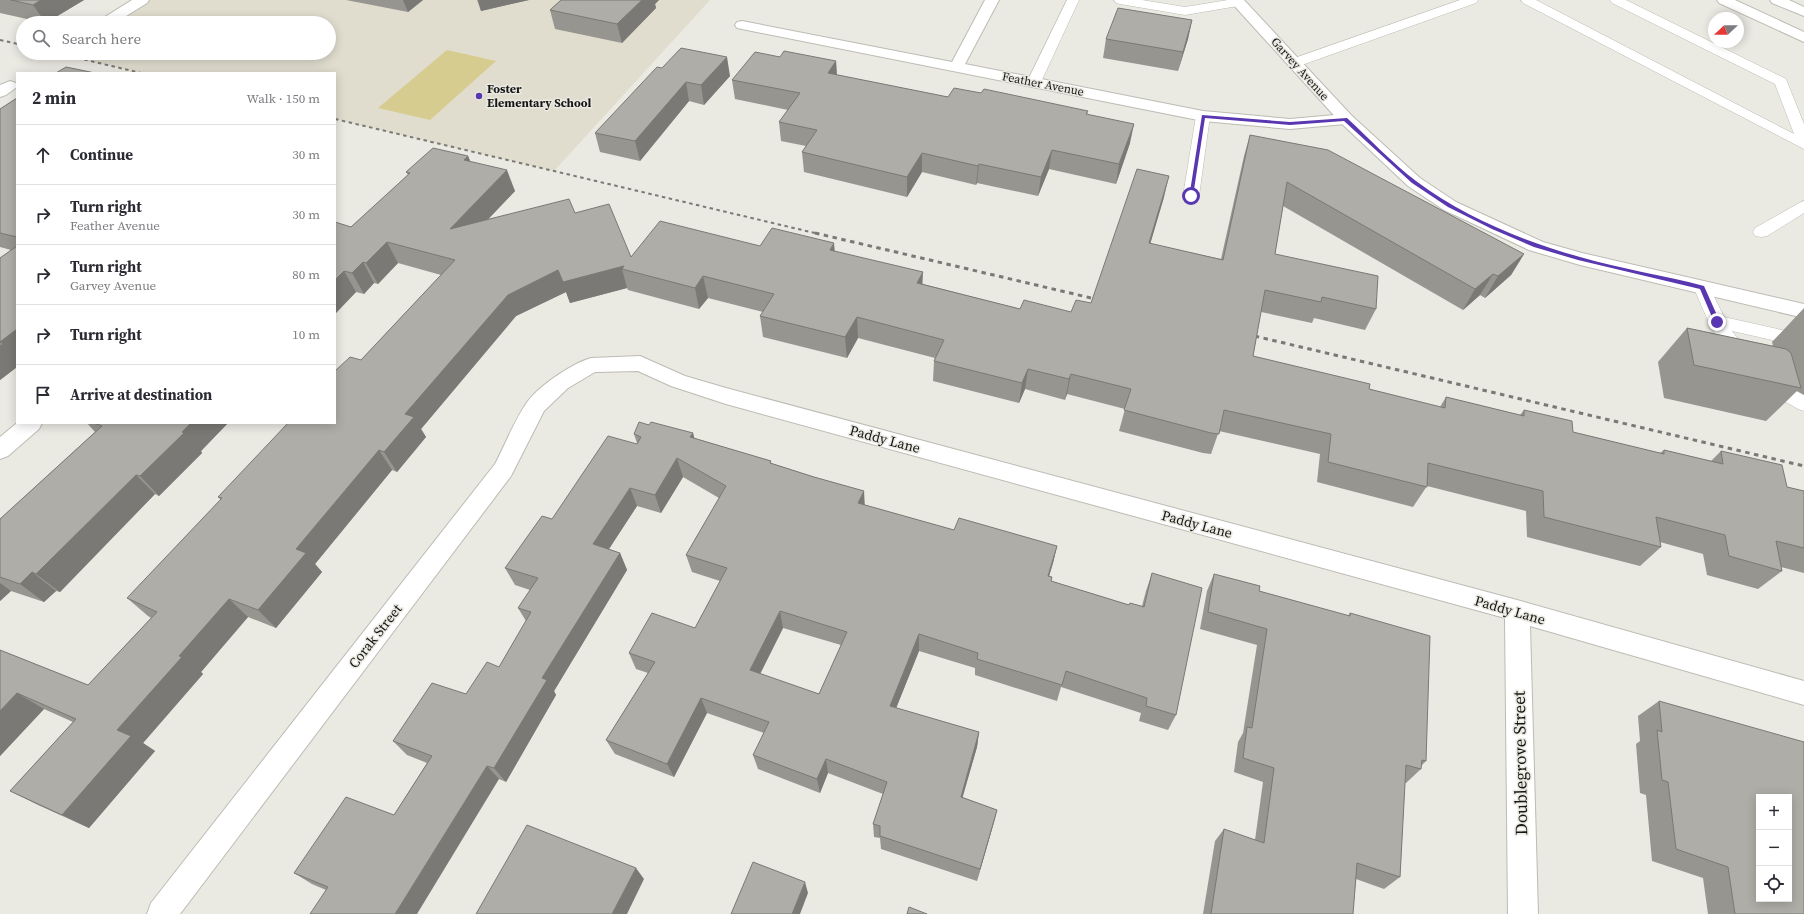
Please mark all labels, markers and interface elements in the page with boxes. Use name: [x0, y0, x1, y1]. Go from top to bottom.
north arrow: [1708, 12, 1744, 48]
search box: [16, 16, 336, 60]
icon: search: [30, 27, 52, 49]
text: Search here: [62, 28, 141, 49]
street label: Garvey Avenue: [1267, 34, 1333, 104]
street label: Feather Avenue: [1001, 68, 1085, 100]
place label: Foster Elementary School: [487, 81, 592, 111]
text: 2 min: [32, 86, 76, 110]
text: Walk · 150 m: [247, 90, 320, 107]
marker: Foster Elementary School: [474, 91, 484, 101]
icon: ahead: [32, 144, 54, 166]
text: Continue: [70, 144, 133, 165]
text: 30 m: [292, 146, 320, 163]
route start: [1182, 187, 1200, 205]
text: Turn right: [70, 196, 142, 217]
icon: right: [32, 204, 54, 226]
text: 30 m: [292, 206, 320, 223]
text: Feather Avenue: [70, 217, 160, 234]
text: Turn right: [70, 256, 142, 277]
icon: right: [32, 264, 54, 286]
text: 80 m: [292, 266, 320, 283]
text: Garvey Avenue: [70, 277, 156, 294]
route end: [1708, 313, 1726, 331]
icon: right: [32, 324, 54, 346]
text: Turn right: [70, 324, 142, 345]
text: 10 m: [292, 326, 320, 343]
icon: arrive: [32, 384, 54, 406]
text: Arrive at destination: [70, 384, 212, 405]
street label: Paddy Lane: [847, 420, 923, 458]
street label: Paddy Lane: [1159, 505, 1235, 543]
street label: Paddy Lane: [1472, 590, 1548, 630]
street label: Corak Street: [344, 599, 407, 672]
street label: Doublegrove Street: [1507, 690, 1533, 835]
map controls: [1756, 794, 1792, 902]
button: +: [1756, 794, 1792, 830]
button: −: [1756, 830, 1792, 866]
button: locate: [1756, 866, 1792, 902]

